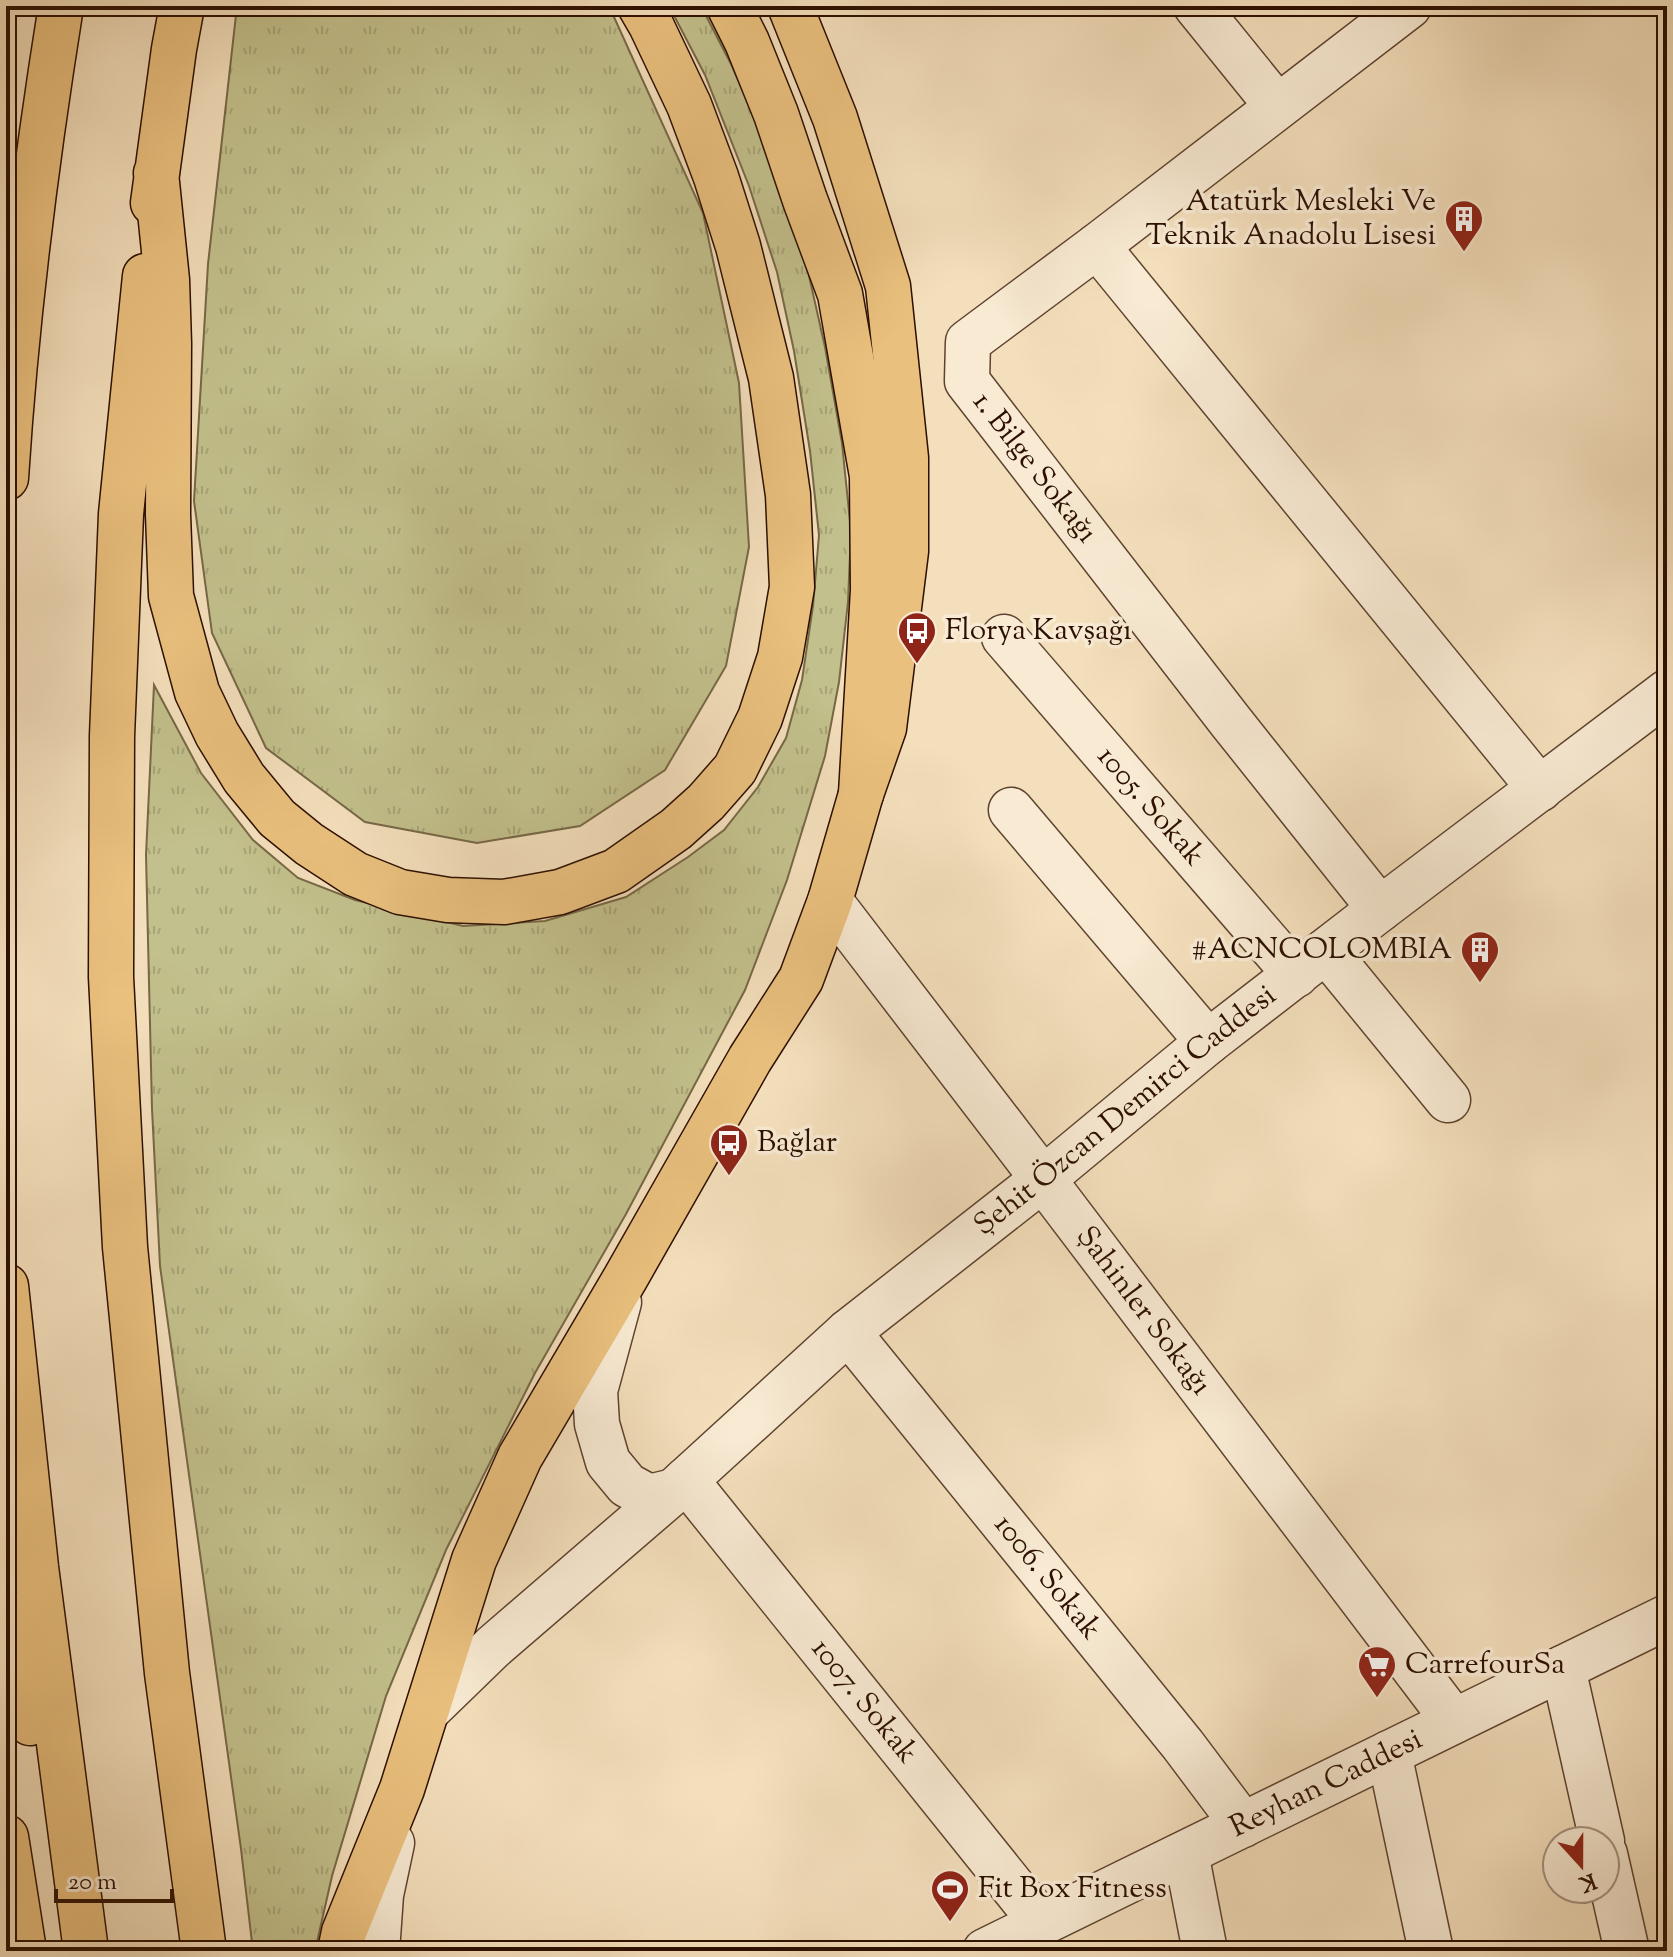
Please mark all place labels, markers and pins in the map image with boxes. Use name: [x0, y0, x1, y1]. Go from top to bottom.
place label: Atatürk Mesleki Ve Teknik Anadolu Lisesi: [1146, 181, 1436, 258]
building icon: Atatürk Mesleki Ve Teknik Anadolu Lisesi: [1443, 198, 1485, 253]
bus stop icon: Florya Kavşağı: [896, 610, 938, 665]
place label: Florya Kavşağı: [945, 610, 1132, 653]
place label: #ACNCOLOMBIA: [1191, 929, 1452, 972]
building icon: #ACNCOLOMBIA: [1459, 929, 1501, 984]
bus stop icon: Bağlar: [708, 1122, 750, 1177]
place label: Bağlar: [757, 1122, 837, 1165]
supermarket icon: CarrefourSa: [1356, 1644, 1398, 1699]
place label: CarrefourSa: [1405, 1644, 1565, 1687]
sports icon: Fit Box Fitness: [929, 1868, 971, 1923]
place label: Fit Box Fitness: [978, 1868, 1167, 1911]

